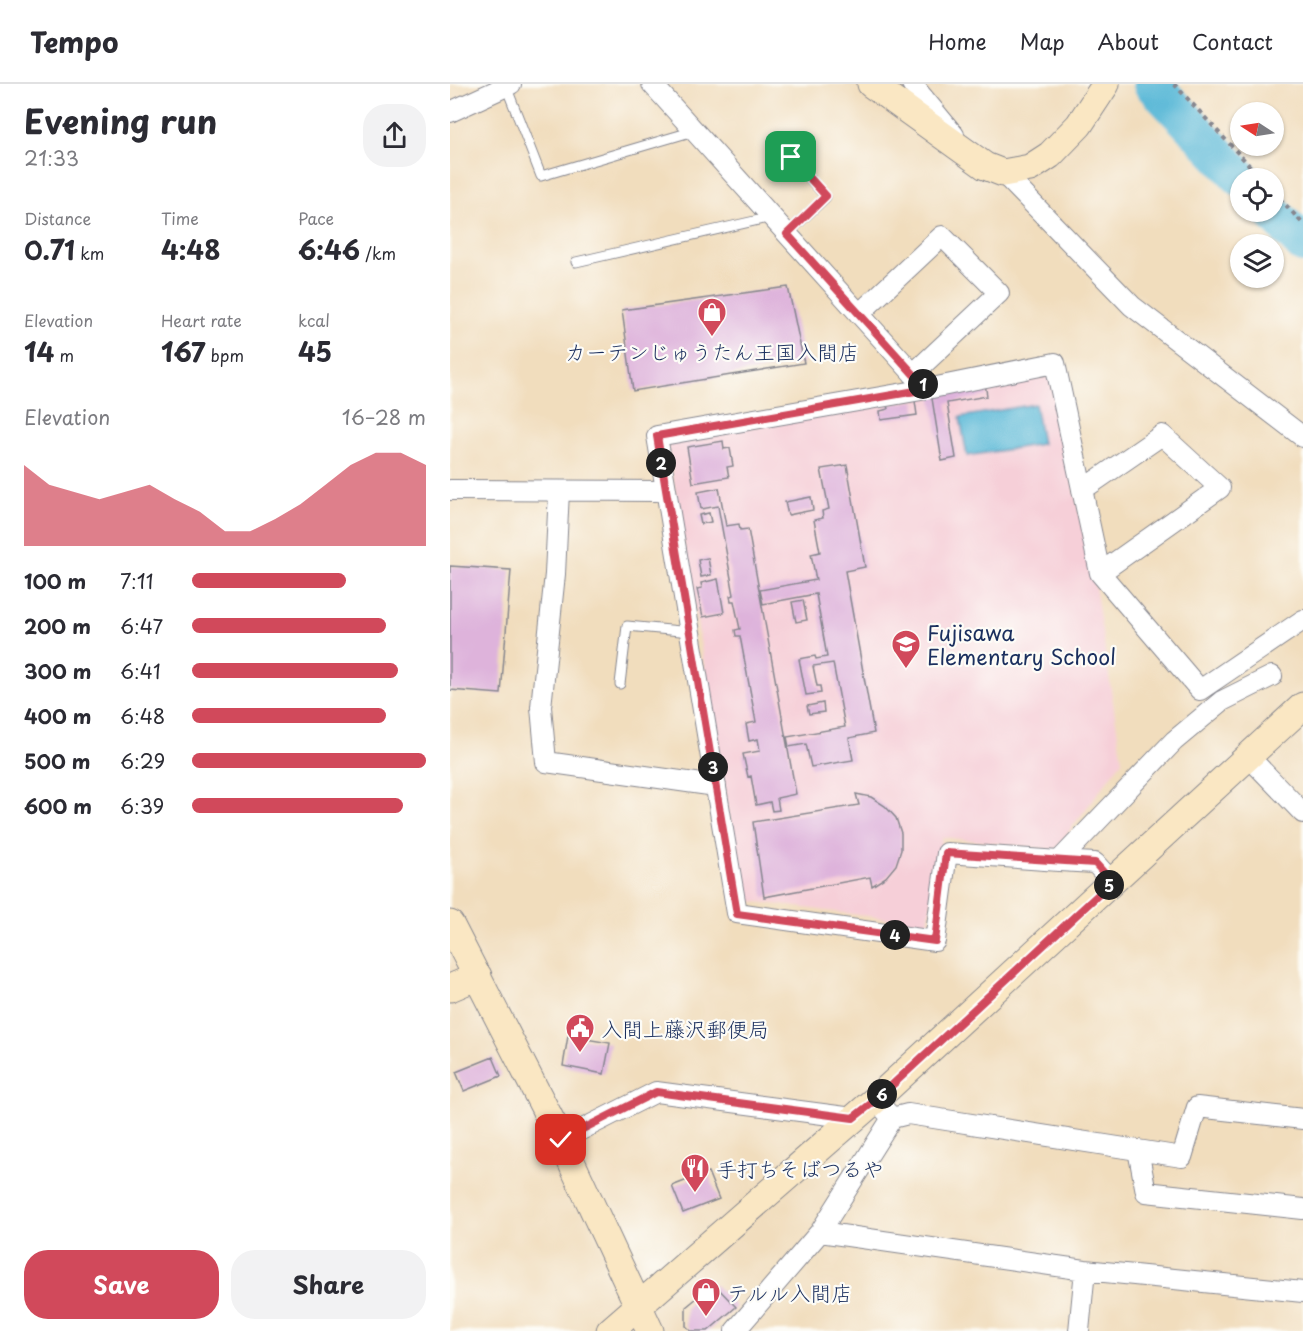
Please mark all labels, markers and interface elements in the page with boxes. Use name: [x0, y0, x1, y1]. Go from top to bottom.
text: Tempo: [30, 20, 118, 63]
text: Home: [928, 25, 987, 57]
text: Map: [1020, 25, 1065, 57]
text: About: [1098, 25, 1159, 57]
text: Contact: [1192, 25, 1273, 57]
text: Evening run: [24, 95, 217, 145]
north arrow: [1230, 102, 1284, 156]
map controls: [1230, 102, 1284, 288]
button: share: [363, 104, 426, 167]
pin: [765, 131, 816, 182]
icon: arrive: [774, 140, 807, 173]
text: 21:33: [24, 143, 79, 173]
button: locate: [1230, 168, 1284, 222]
text: Distance: [24, 206, 91, 230]
text: Time: [161, 206, 199, 230]
text: Pace: [298, 206, 334, 230]
text: 0.71: [24, 230, 75, 269]
text: 4:48: [161, 230, 221, 269]
text: 6:46: [298, 230, 360, 269]
button: layers: [1230, 234, 1284, 288]
text: km: [75, 241, 104, 265]
text: /km: [360, 241, 396, 265]
shop icon: カーテンじゅうたん王国入間店: [696, 296, 728, 338]
text: Elevation: [24, 308, 93, 332]
text: Heart rate: [161, 308, 242, 332]
text: kcal: [298, 308, 330, 332]
text: 14: [24, 332, 54, 371]
text: 167: [161, 332, 206, 371]
text: 45: [298, 332, 332, 371]
place label: カーテンじゅうたん王国入間店: [565, 335, 859, 367]
text: m: [54, 343, 74, 367]
text: bpm: [206, 343, 244, 367]
pin: 1: [908, 369, 938, 399]
text: 1: [919, 372, 927, 396]
text: Elevation: [24, 402, 110, 432]
text: 16–28 m: [342, 402, 426, 432]
pin: 2: [646, 448, 676, 478]
text: 2: [655, 451, 667, 475]
text: 100 m: [24, 566, 86, 596]
text: 7:11: [120, 566, 154, 596]
text: 200 m: [24, 611, 91, 641]
text: 6:47: [120, 611, 163, 641]
place label: Fujisawa Elementary School: [927, 616, 1116, 672]
school or university icon: Fujisawa Elementary School: [890, 628, 922, 670]
text: 300 m: [24, 656, 92, 686]
text: 6:41: [120, 656, 161, 686]
text: 400 m: [24, 701, 92, 731]
text: 6:48: [120, 701, 165, 731]
text: 500 m: [24, 746, 91, 776]
text: 6:29: [120, 746, 165, 776]
pin: 3: [698, 752, 728, 782]
text: 3: [708, 755, 718, 779]
text: 600 m: [24, 791, 92, 821]
text: 6:39: [120, 791, 164, 821]
pin: 5: [1094, 870, 1124, 900]
text: 5: [1104, 873, 1114, 897]
pin: 4: [880, 920, 910, 950]
text: 4: [890, 923, 900, 947]
public building icon: 入間上藤沢郵便局: [564, 1012, 596, 1054]
place label: 入間上藤沢郵便局: [601, 1012, 769, 1044]
pin: 6: [867, 1079, 897, 1109]
text: 6: [876, 1082, 888, 1106]
pin: [535, 1114, 586, 1165]
icon: check: [544, 1123, 577, 1156]
restaurant icon: 手打ちそばつるや: [679, 1152, 711, 1194]
place label: 手打ちそばつるや: [716, 1152, 884, 1184]
button: Save: [24, 1250, 219, 1319]
button: Share: [231, 1250, 426, 1319]
shop icon: テルル入間店: [690, 1276, 722, 1318]
place label: テルル入間店: [727, 1276, 852, 1308]

